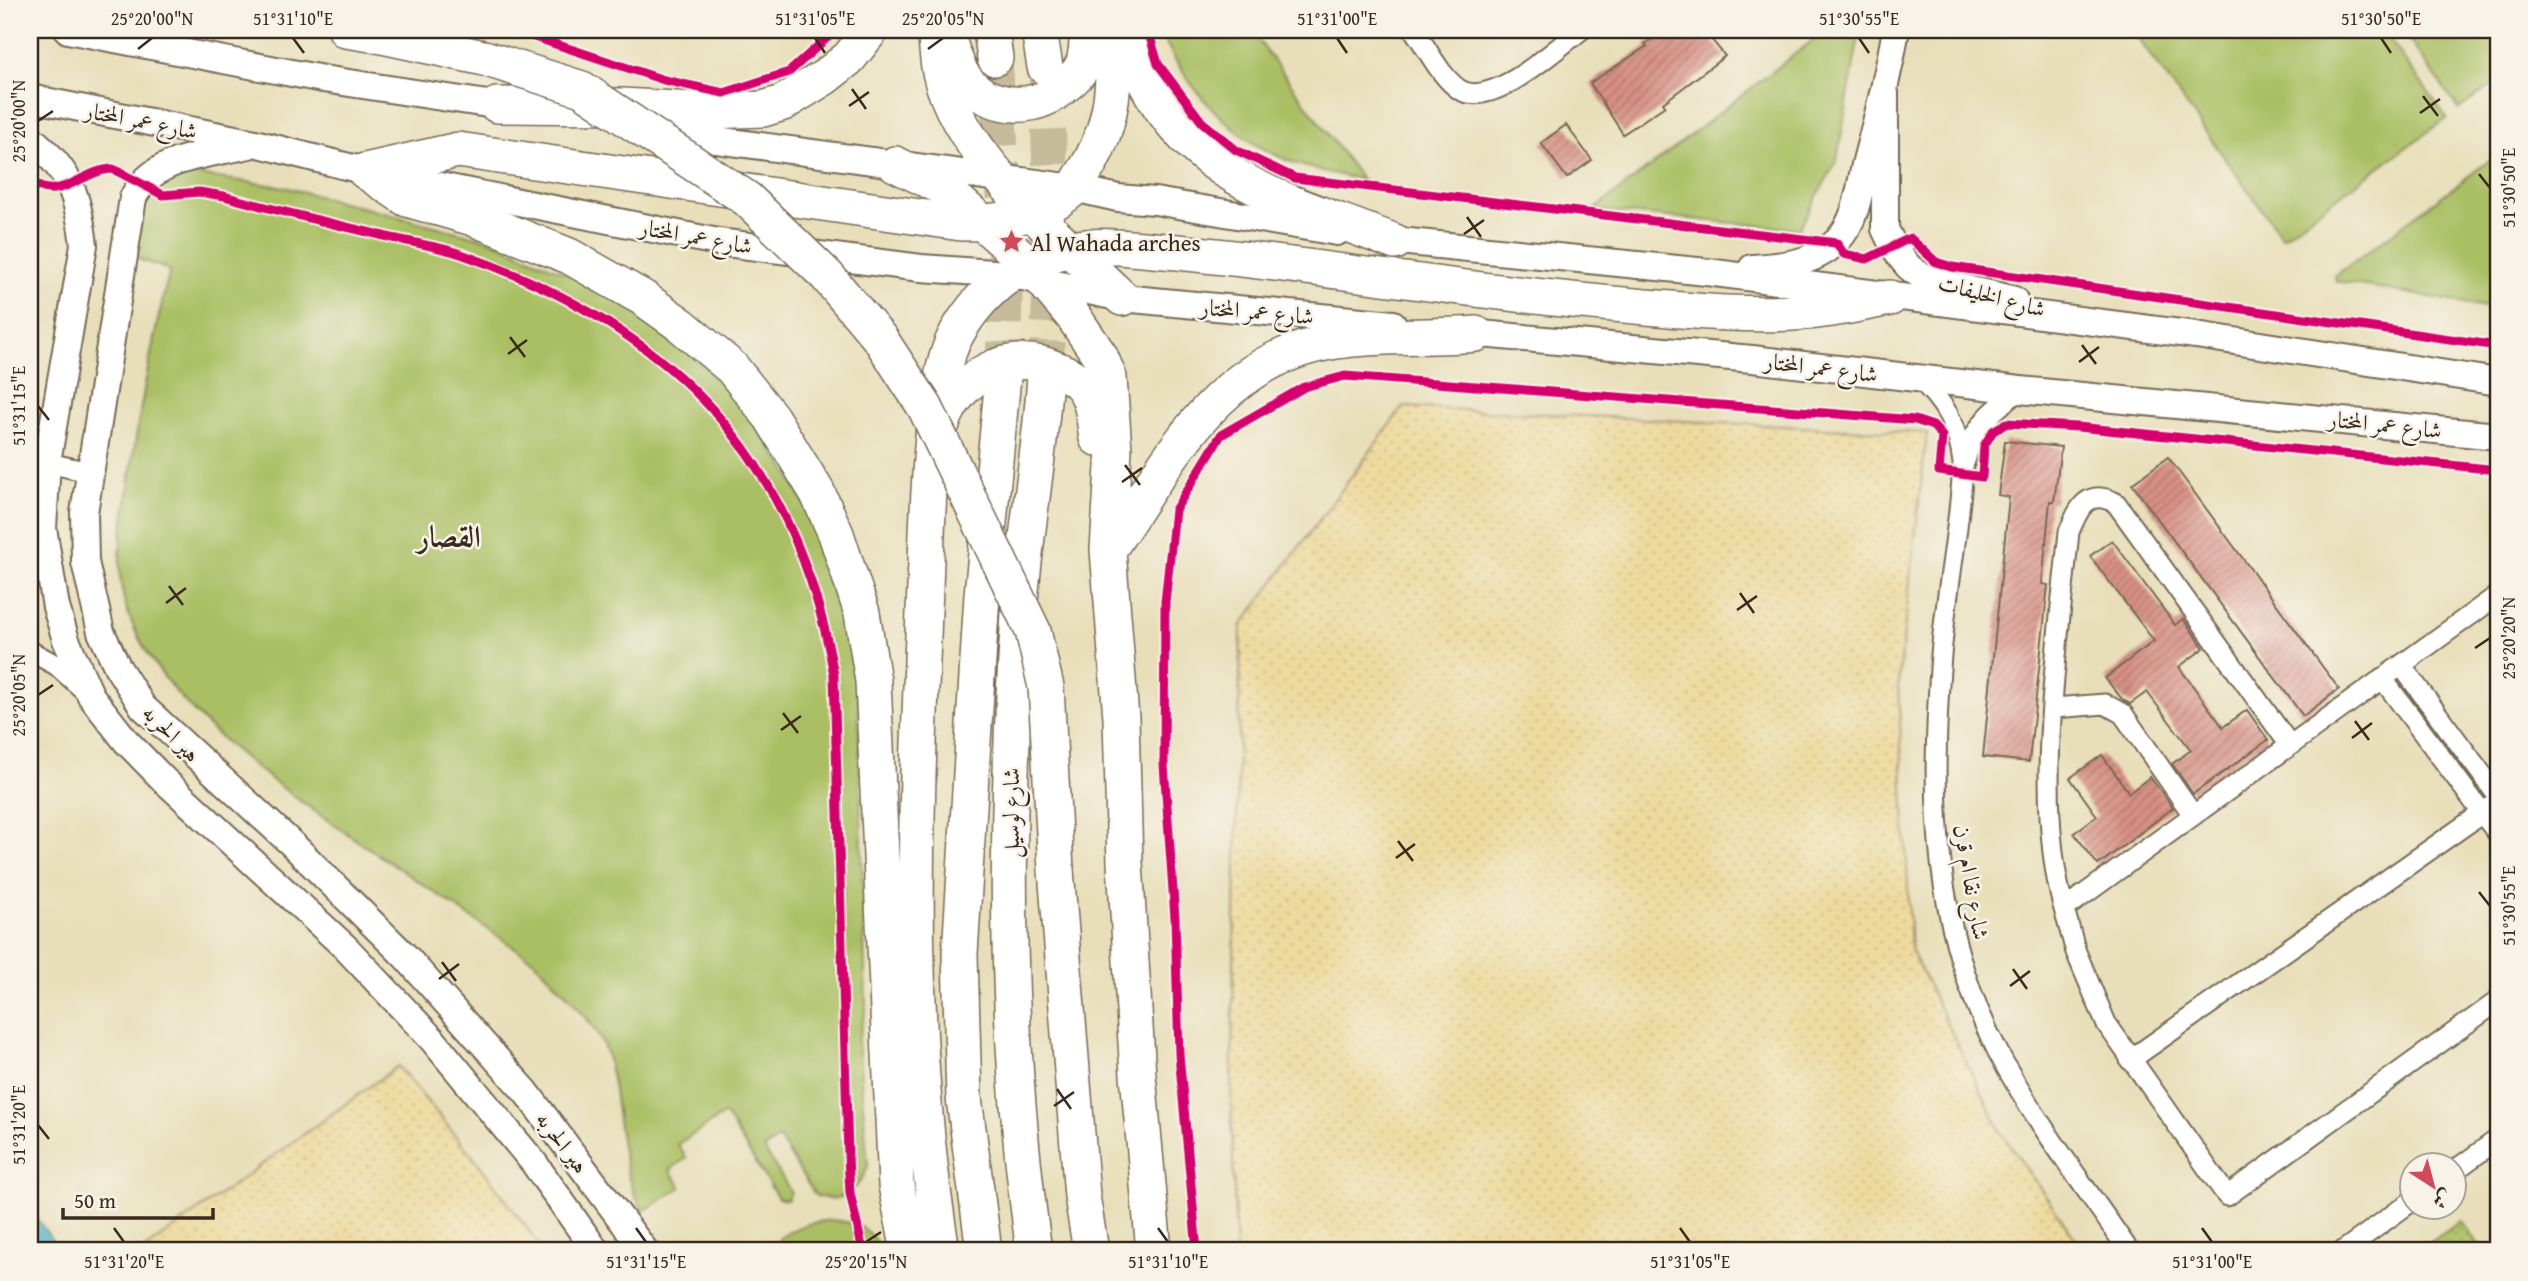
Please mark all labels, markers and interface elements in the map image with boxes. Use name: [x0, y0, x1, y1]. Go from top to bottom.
text: 25°20'00"N: [111, 5, 194, 32]
text: 51°31'10"E: [253, 5, 333, 32]
text: 51°31'05"E: [775, 5, 855, 32]
text: 25°20'05"N: [902, 5, 985, 32]
text: 51°31'00"E: [1297, 5, 1377, 32]
text: 51°30'55"E: [1819, 5, 1899, 32]
text: 51°30'50"E: [2341, 5, 2421, 32]
text: 25°20'00"N: [5, 79, 32, 162]
street label: شارع عمر المختار: [79, 93, 200, 151]
text: 51°30'50"E: [2495, 148, 2522, 228]
street label: شارع عمر المختار: [634, 210, 755, 266]
place label: Al Wahada arches: [1031, 226, 1201, 259]
place icon: Al Wahada arches: [997, 228, 1025, 256]
street label: شارع الخليفات: [1934, 265, 2049, 329]
street label: شارع عمر المختار: [1197, 289, 1315, 336]
street label: شارع عمر المختار: [1760, 343, 1879, 394]
text: 51°31'15"E: [5, 366, 32, 446]
street label: شارع عمر المختار: [2324, 401, 2443, 450]
district label: القصار: [414, 514, 481, 558]
text: 25°20'20"N: [2495, 596, 2522, 679]
text: 25°20'05"N: [5, 653, 32, 736]
street label: هير الحربه: [135, 696, 209, 770]
street label: شارع لوسيل: [994, 768, 1031, 858]
street label: شارع نقا ام قرن: [1942, 822, 1998, 943]
text: 51°30'55"E: [2495, 866, 2522, 946]
text: 51°31'20"E: [5, 1085, 32, 1165]
street label: هير الحربه: [529, 1104, 597, 1180]
north arrow: [2398, 1152, 2468, 1222]
scale bar: [63, 1176, 214, 1220]
text: ش: [2427, 1183, 2459, 1217]
text: 50 m: [74, 1185, 116, 1216]
text: 51°31'20"E: [84, 1248, 164, 1275]
text: 51°31'15"E: [606, 1248, 686, 1275]
text: 25°20'15"N: [825, 1248, 908, 1275]
text: 51°31'10"E: [1128, 1248, 1208, 1275]
text: 51°31'05"E: [1650, 1248, 1730, 1275]
text: 51°31'00"E: [2172, 1248, 2252, 1275]

